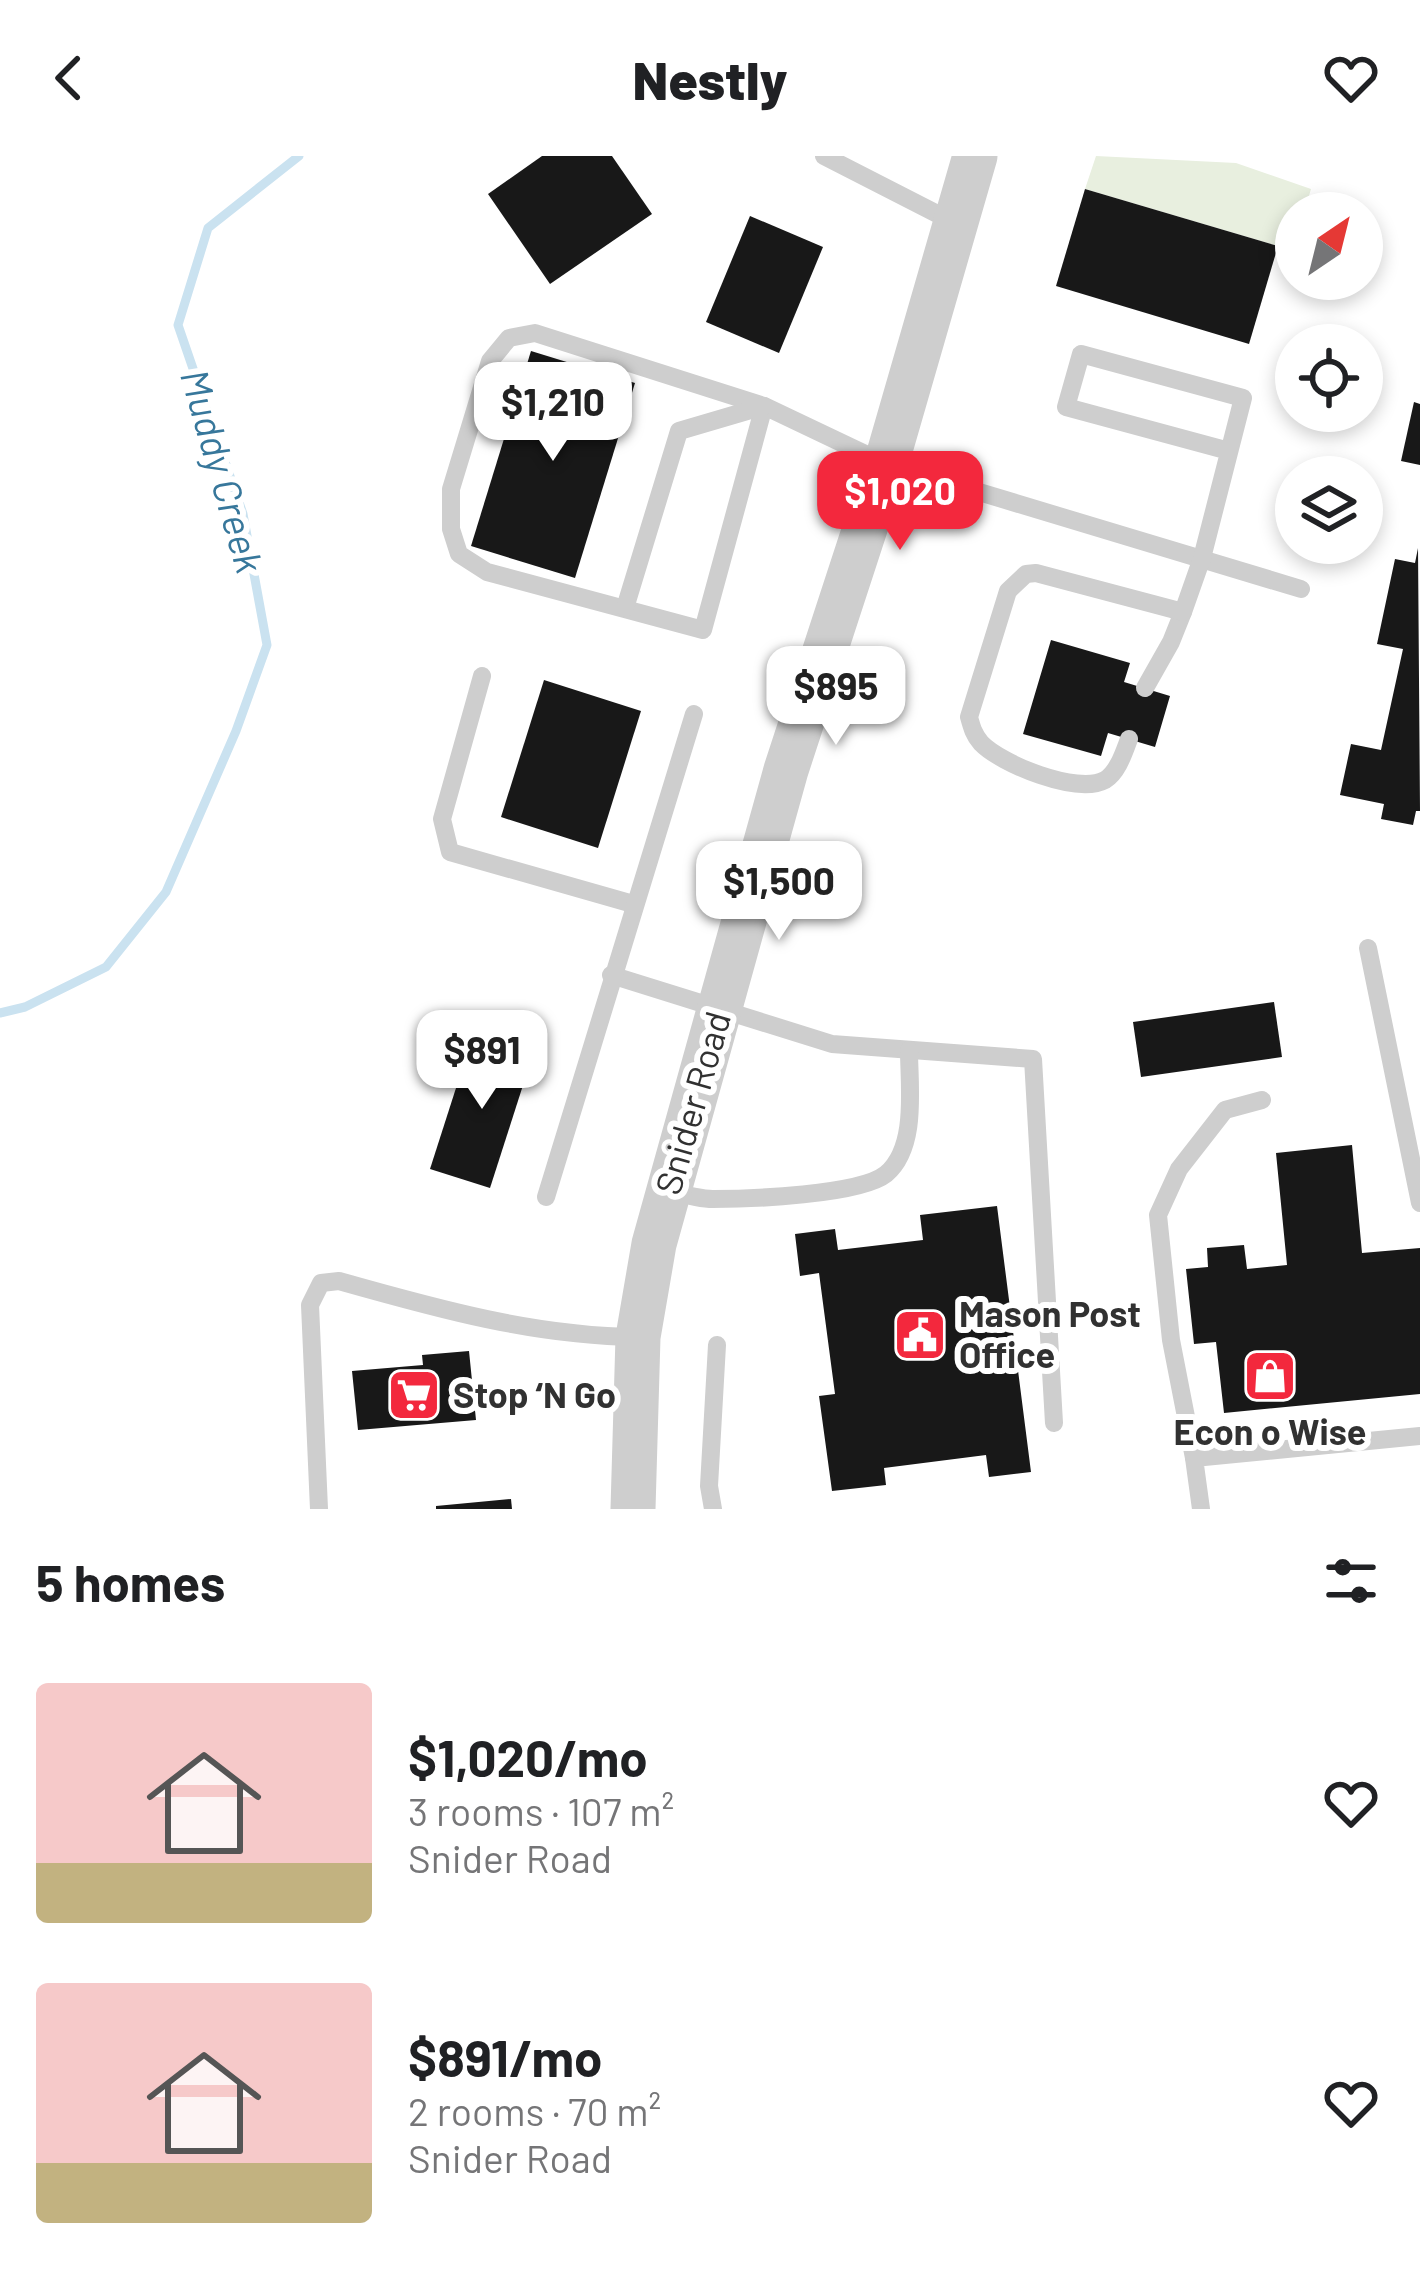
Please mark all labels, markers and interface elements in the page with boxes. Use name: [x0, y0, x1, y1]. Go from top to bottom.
icon: back: [36, 45, 102, 111]
icon: heart: [1318, 45, 1384, 111]
text: Nestly: [633, 46, 787, 111]
north arrow: [1275, 192, 1383, 300]
map controls: [1275, 192, 1383, 564]
button: locate: [1275, 324, 1383, 432]
pin: $1,210: [455, 362, 651, 464]
water label: Muddy Creek: [172, 363, 275, 578]
text: $1,210: [501, 377, 605, 424]
pin: $1,020: [802, 451, 998, 553]
button: layers: [1275, 456, 1383, 564]
text: $1,020: [844, 466, 956, 513]
pin: $895: [765, 646, 907, 748]
text: $895: [793, 661, 879, 708]
pin: $1,500: [681, 841, 877, 943]
text: $1,500: [723, 856, 835, 903]
street label: Snider Road: [645, 1006, 738, 1199]
pin: $891: [411, 1010, 553, 1112]
text: $891: [443, 1025, 521, 1072]
place label: Mason Post Office: [959, 1291, 1141, 1375]
public building icon: Mason Post Office: [892, 1307, 948, 1363]
shop icon: Econ o Wise: [1242, 1348, 1298, 1404]
supermarket icon: Stop ‘N Go: [386, 1367, 442, 1423]
place label: Stop ‘N Go: [453, 1372, 616, 1415]
place label: Econ o Wise: [1174, 1409, 1366, 1452]
icon: filters: [1318, 1548, 1384, 1614]
text: 5 homes: [36, 1551, 225, 1612]
text: $1,020/mo: [408, 1726, 648, 1787]
icon: home: [132, 1731, 276, 1875]
icon: heart: [1318, 1770, 1384, 1836]
text: 3 rooms · 107 m²: [408, 1787, 674, 1834]
text: Snider Road: [408, 1834, 612, 1881]
text: $891/mo: [408, 2026, 602, 2087]
icon: home: [132, 2031, 276, 2175]
icon: heart: [1318, 2070, 1384, 2136]
text: 2 rooms · 70 m²: [408, 2087, 661, 2134]
text: Snider Road: [408, 2134, 612, 2181]

